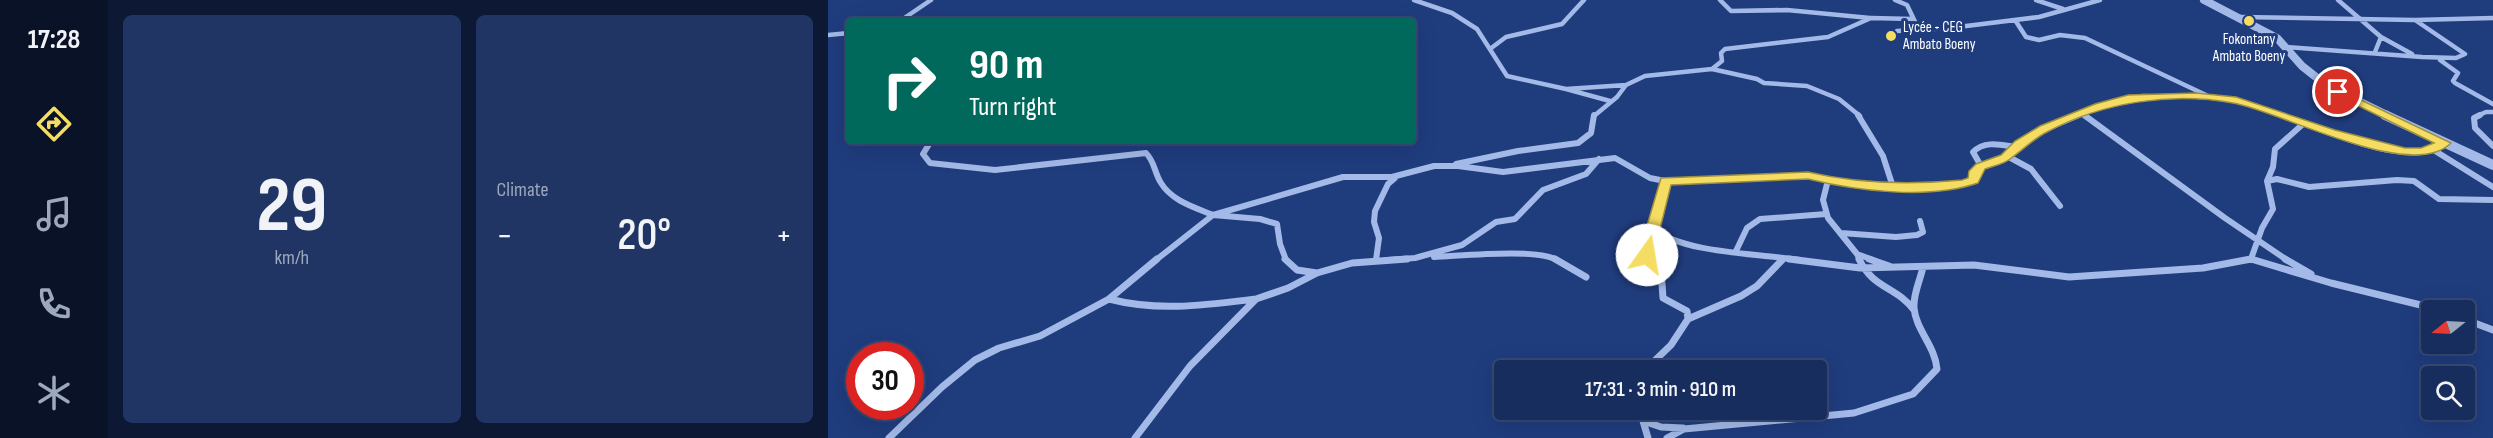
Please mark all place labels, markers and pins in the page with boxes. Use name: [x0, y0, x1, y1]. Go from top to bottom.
marker: Fokontany Ambato Boeny: [2242, 14, 2256, 28]
place label: Lycée - CEG Ambato Boeny: [1902, 18, 1976, 54]
marker: Lycée - CEG Ambato Boeny: [1884, 29, 1898, 43]
place label: Fokontany Ambato Boeny: [2212, 30, 2285, 66]
pin: [2312, 66, 2363, 117]

